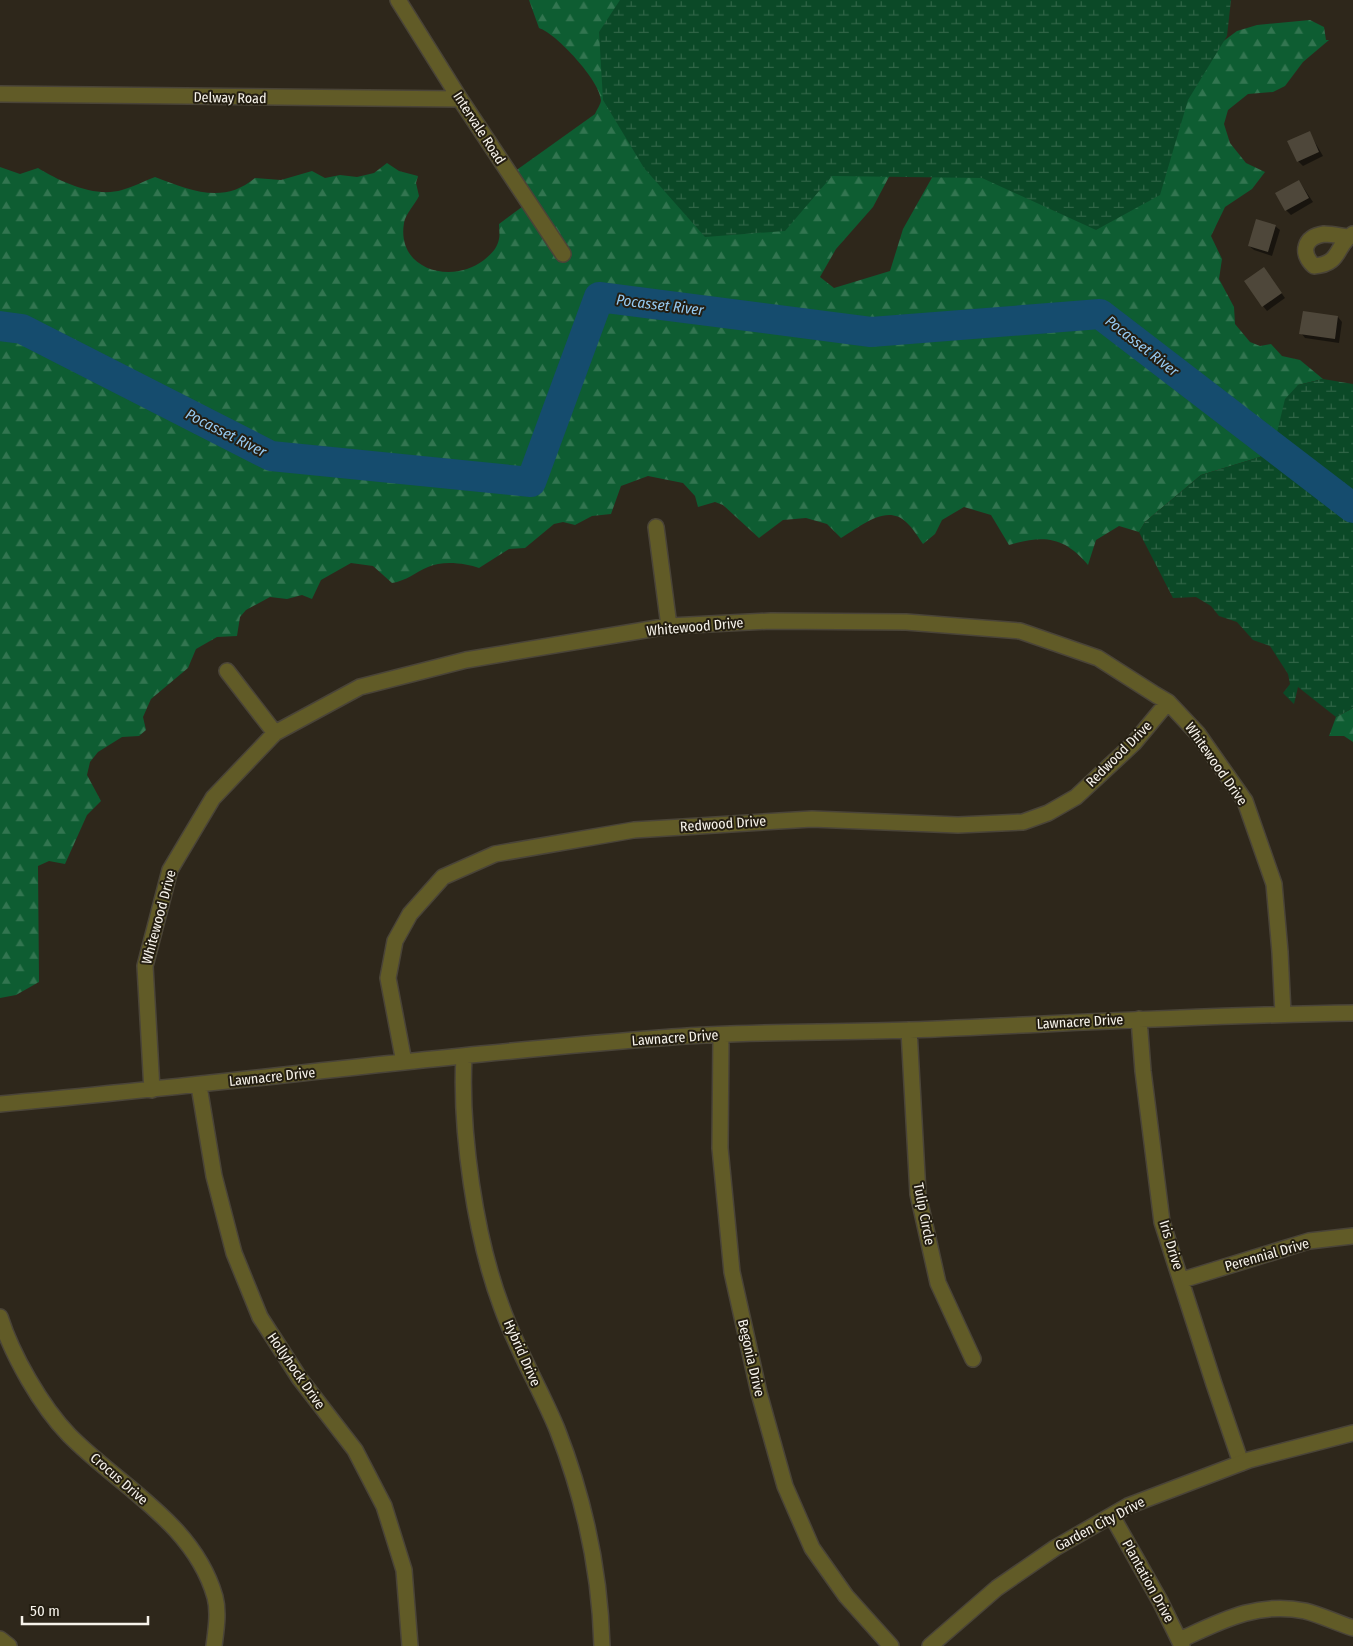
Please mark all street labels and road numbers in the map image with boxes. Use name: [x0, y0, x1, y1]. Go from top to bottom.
street label: Delway Road: [193, 89, 267, 107]
street label: Intervale Road: [449, 89, 509, 167]
street label: Whitewood Drive: [646, 614, 744, 640]
street label: Redwood Drive: [1083, 717, 1156, 790]
street label: Whitewood Drive: [1181, 719, 1251, 809]
street label: Redwood Drive: [679, 813, 767, 835]
street label: Whitewood Drive: [138, 868, 180, 966]
street label: Lawnacre Drive: [1036, 1011, 1124, 1033]
street label: Lawnacre Drive: [631, 1026, 719, 1050]
street label: Lawnacre Drive: [228, 1064, 316, 1090]
street label: Tulip Circle: [910, 1182, 938, 1247]
street label: Iris Drive: [1155, 1218, 1187, 1272]
street label: Perennial Drive: [1223, 1235, 1311, 1275]
street label: Hybrid Drive: [500, 1317, 544, 1389]
street label: Begonia Drive: [734, 1318, 768, 1398]
street label: Hollyhock Drive: [263, 1329, 329, 1413]
street label: Crocus Drive: [87, 1449, 151, 1509]
street label: Garden City Drive: [1052, 1493, 1148, 1555]
street label: Plantation Drive: [1118, 1537, 1178, 1625]

